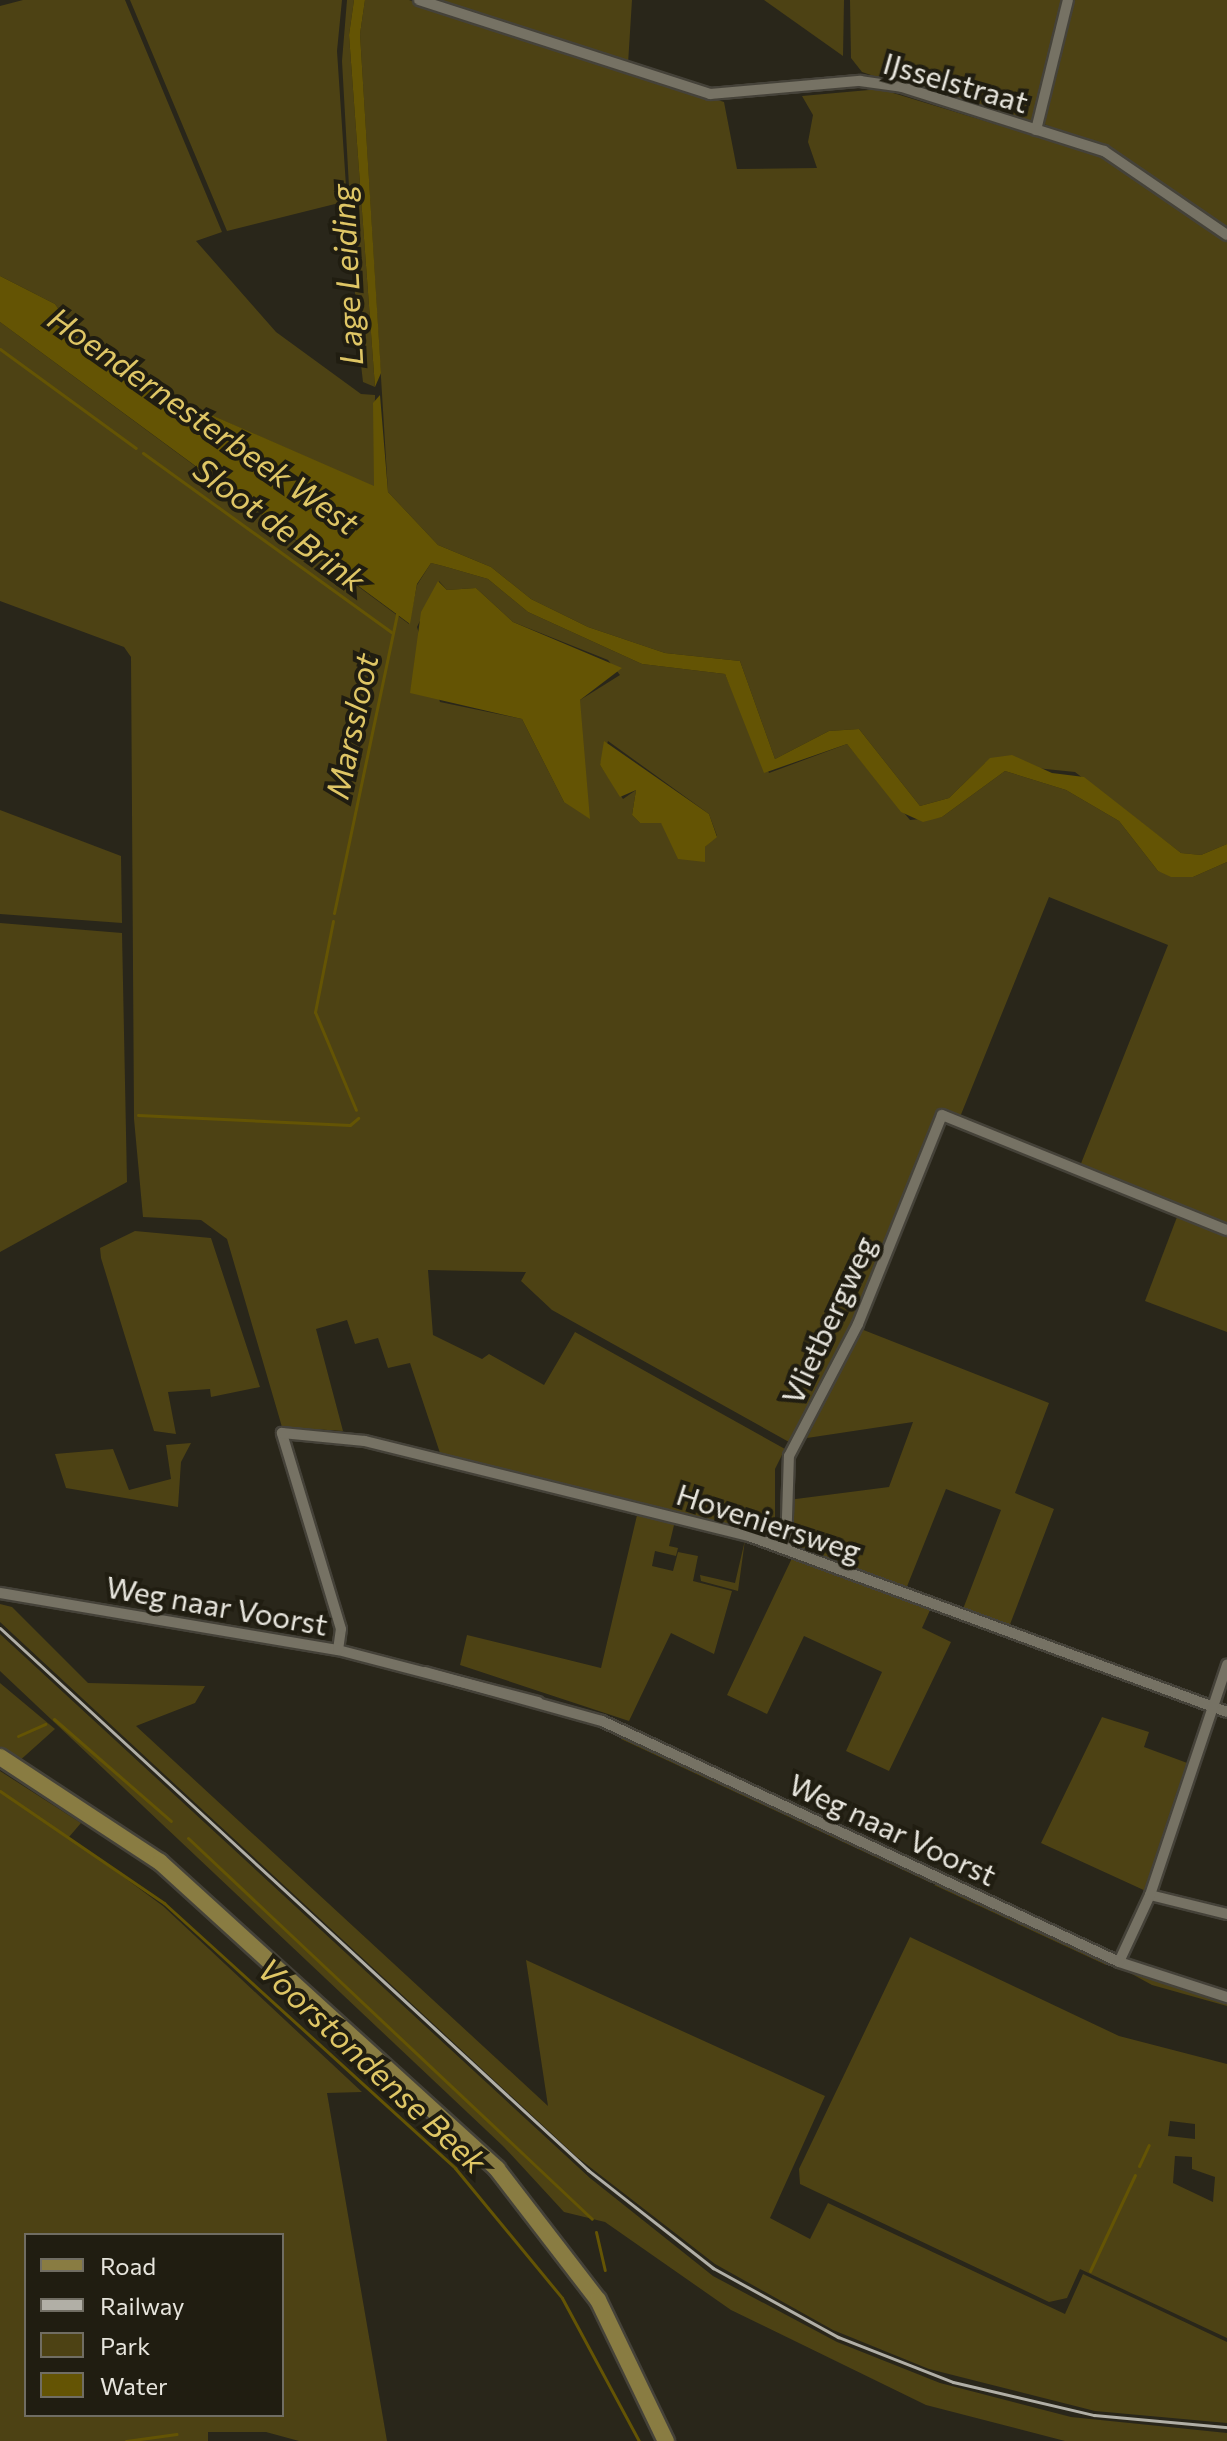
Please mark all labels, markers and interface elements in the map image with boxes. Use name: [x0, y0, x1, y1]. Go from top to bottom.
street label: IJsselstraat: [879, 44, 1033, 120]
water label: Lage Leiding: [322, 184, 370, 366]
water label: Hoendernesterbeek West: [41, 298, 367, 542]
water label: Sloot de Brink: [187, 449, 373, 599]
water label: Marssloot: [317, 650, 385, 802]
street label: Vlietbergweg: [773, 1230, 883, 1410]
street label: Hoveniersweg: [672, 1475, 866, 1569]
street label: Weg naar Voorst: [103, 1568, 331, 1642]
street label: Weg naar Voorst: [784, 1765, 1002, 1893]
water label: Voorstondense Beek: [251, 1949, 495, 2181]
legend: [24, 2233, 284, 2417]
text: Road: [100, 2251, 156, 2280]
text: Railway: [100, 2291, 185, 2320]
text: Park: [100, 2331, 150, 2360]
text: Water: [100, 2371, 168, 2400]

